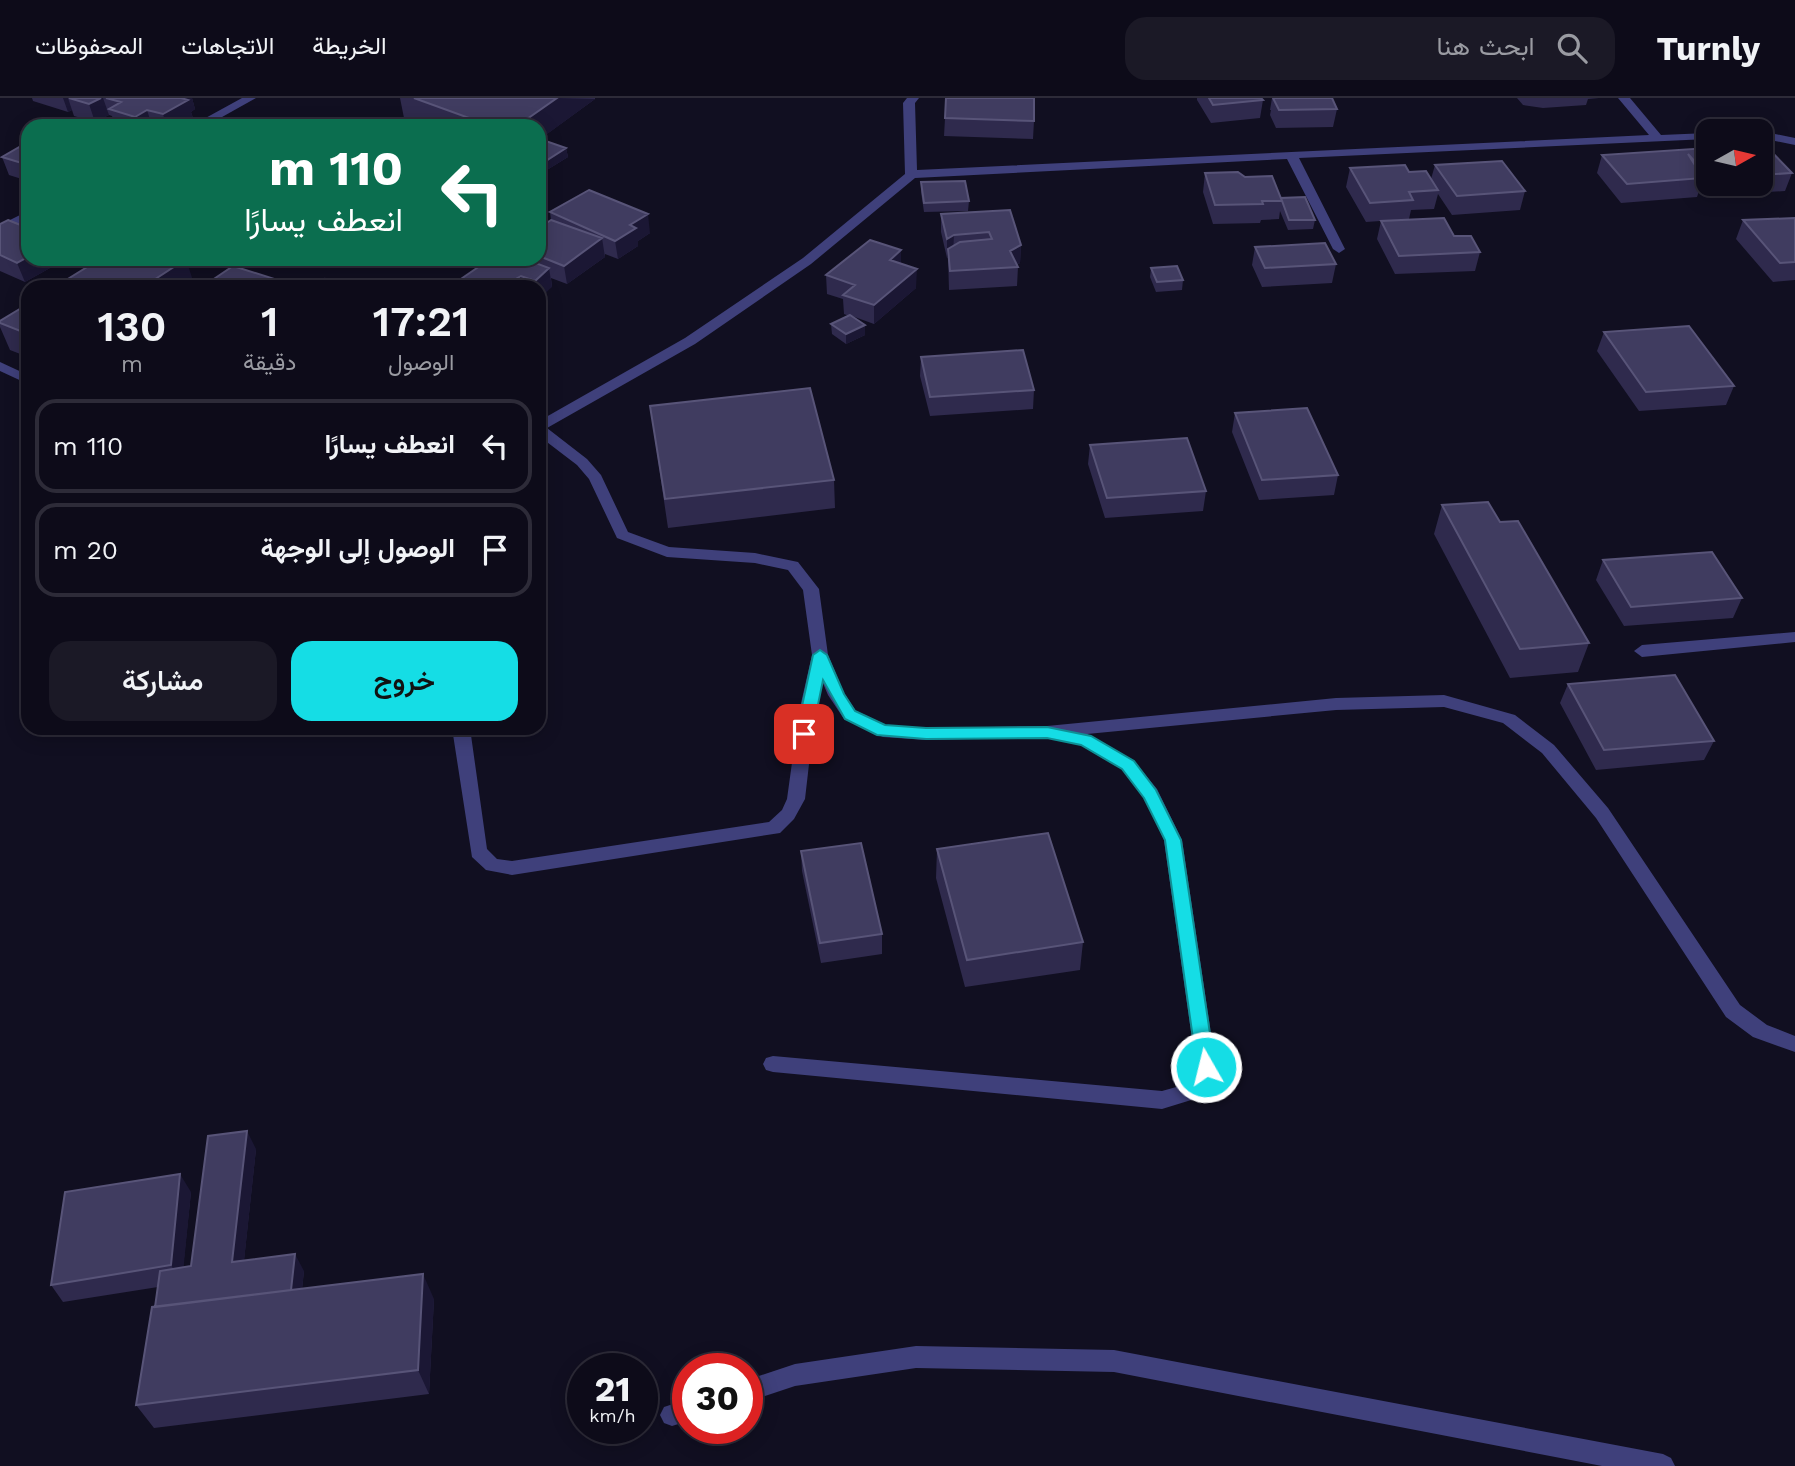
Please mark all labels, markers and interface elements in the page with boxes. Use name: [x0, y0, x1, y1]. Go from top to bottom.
search box: [1125, 17, 1615, 80]
icon: search: [1553, 29, 1591, 67]
text: Turnly: [1657, 29, 1760, 68]
text: ابحث هنا: [1437, 31, 1535, 61]
text: المحفوظات: [35, 32, 143, 60]
text: الاتجاهات: [181, 32, 274, 60]
text: الخريطة: [312, 32, 387, 60]
north arrow: [1696, 119, 1773, 196]
map controls: [1696, 119, 1773, 196]
text: 110 m: [269, 139, 403, 197]
icon: left: [427, 147, 518, 238]
text: انعطف يسارًا: [244, 201, 403, 239]
text: 1: [261, 297, 278, 346]
text: 17:21: [373, 297, 469, 346]
text: 130: [98, 302, 167, 351]
text: دقيقة: [243, 349, 296, 376]
text: الوصول: [388, 349, 454, 376]
text: m: [121, 351, 143, 378]
icon: left: [476, 427, 514, 465]
text: انعطف يسارًا: [325, 429, 455, 459]
text: 110 m: [53, 431, 123, 461]
icon: arrive: [476, 531, 514, 569]
text: الوصول إلى الوجهة: [260, 533, 455, 563]
text: 20 m: [53, 535, 118, 565]
button: مشاركة: [49, 641, 277, 721]
button: خروج: [291, 641, 518, 721]
pin: [774, 704, 834, 764]
icon: arrive: [785, 715, 823, 753]
position arrow: [1169, 1030, 1243, 1104]
speed limit sign: 30: [672, 1353, 763, 1444]
text: 21: [595, 1368, 630, 1410]
text: km/h: [589, 1405, 636, 1426]

